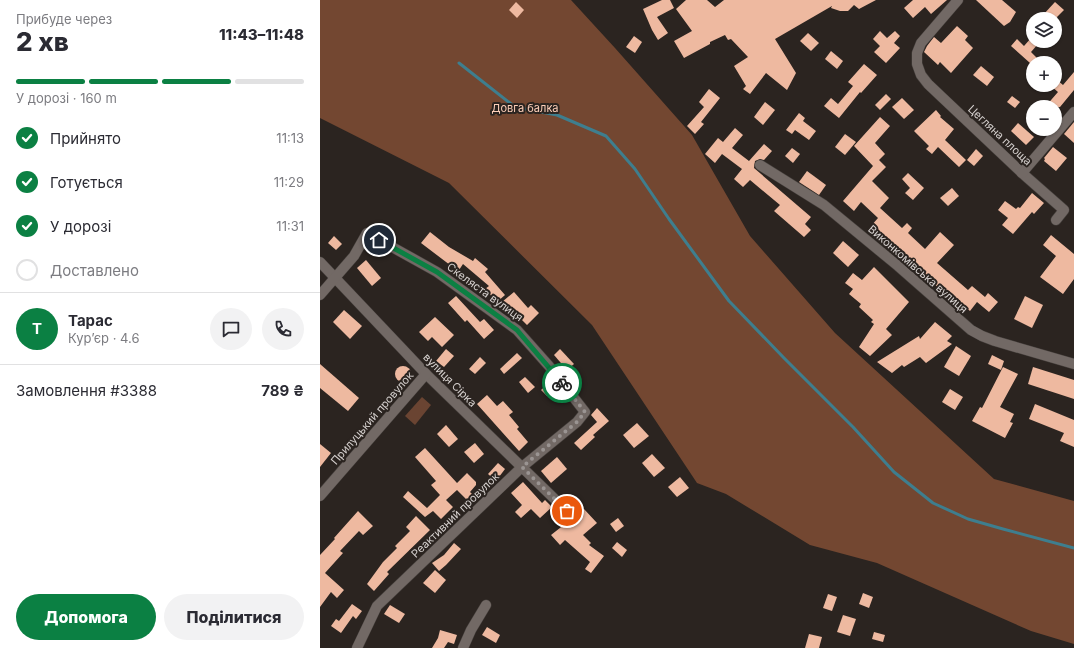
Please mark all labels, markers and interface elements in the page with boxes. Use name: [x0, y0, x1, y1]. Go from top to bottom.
text: Прибуде через: [16, 11, 112, 27]
map controls: [1026, 12, 1062, 136]
button: layers: [1026, 12, 1062, 48]
text: 11:43–11:48: [219, 25, 304, 44]
text: 2 хв: [16, 26, 69, 57]
button: +: [1026, 56, 1062, 92]
text: У дорозі · 160 m: [16, 90, 117, 106]
button: −: [1026, 100, 1062, 136]
park label: Довга балка: [491, 101, 559, 115]
street label: Цегляна площа: [965, 102, 1035, 168]
icon: check: [16, 127, 38, 149]
text: Прийнято: [50, 129, 121, 148]
text: 11:13: [276, 130, 304, 146]
icon: check: [16, 171, 38, 193]
text: Готується: [50, 173, 123, 192]
text: 11:29: [274, 174, 304, 190]
icon: check: [16, 215, 38, 237]
text: У дорозі: [50, 217, 111, 236]
text: 11:31: [276, 218, 304, 234]
street label: Виконкомівська вулиця: [865, 222, 971, 316]
pin: [362, 223, 396, 257]
icon: home: [368, 229, 390, 251]
street label: Скеляста вулиця: [444, 260, 526, 324]
text: Доставлено: [50, 261, 139, 280]
button: chat: [210, 308, 252, 350]
button: phone: [262, 308, 304, 350]
text: Тарас: [68, 311, 113, 330]
text: Т: [32, 319, 42, 338]
text: Кур’єр · 4.6: [68, 330, 140, 346]
street label: вулиця Сірка: [420, 350, 480, 410]
courier: [542, 363, 582, 403]
street label: Прилуцький провулок: [328, 368, 416, 468]
icon: bike: [551, 372, 573, 394]
text: Замовлення #3388: [16, 381, 157, 400]
text: 789 ₴: [261, 381, 304, 400]
street label: Реактивний провулок: [408, 469, 502, 561]
pin: [550, 494, 584, 528]
icon: bag: [556, 500, 578, 522]
button: Допомога: [16, 594, 156, 640]
button: Поділитися: [164, 594, 304, 640]

